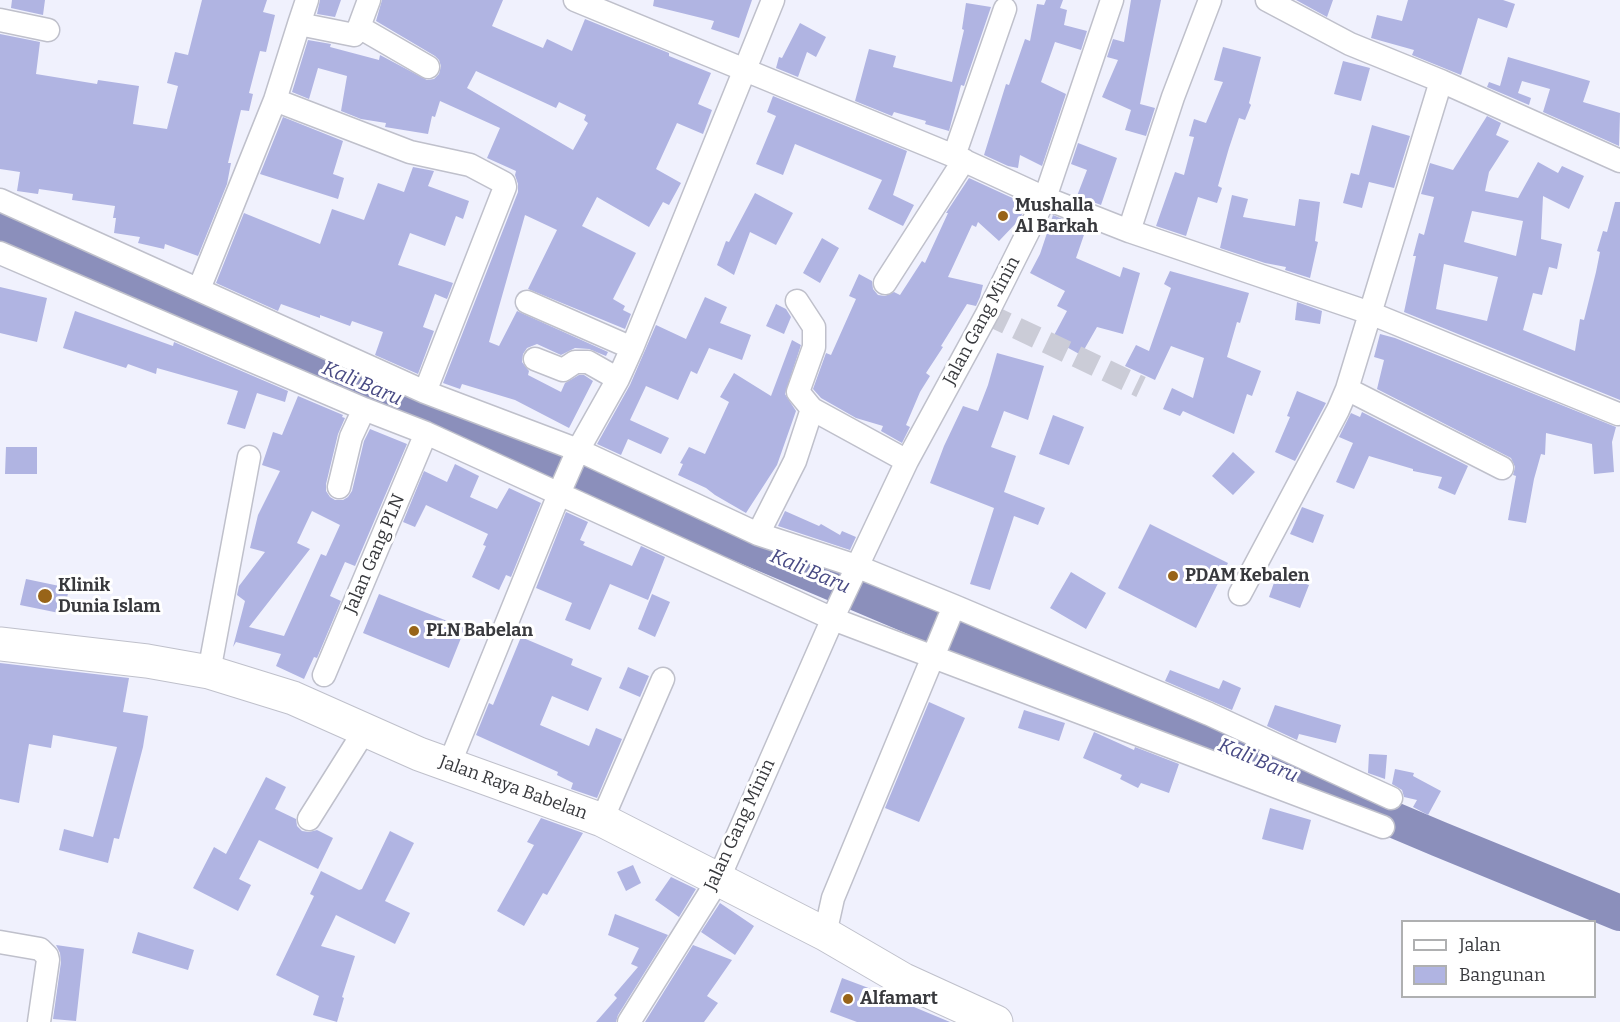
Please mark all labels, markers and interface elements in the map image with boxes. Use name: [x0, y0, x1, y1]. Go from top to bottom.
place label: Mushalla Al Barkah: [1015, 195, 1098, 238]
marker: Mushalla Al Barkah: [996, 209, 1010, 223]
street label: Jalan Gang Minin: [939, 253, 1025, 389]
water label: Kali Baru: [319, 356, 405, 412]
street label: Jalan Gang PLN: [340, 491, 410, 617]
water label: Kali Baru: [767, 544, 853, 600]
place label: PDAM Kebalen: [1185, 565, 1309, 587]
marker: PDAM Kebalen: [1166, 569, 1180, 583]
place label: Klinik Dunia Islam: [58, 575, 161, 618]
marker: Klinik Dunia Islam: [36, 587, 54, 605]
place label: PLN Babelan: [426, 620, 533, 642]
marker: PLN Babelan: [407, 624, 421, 638]
water label: Kali Baru: [1215, 733, 1301, 789]
street label: Jalan Raya Babelan: [436, 751, 590, 825]
street label: Jalan Gang Minin: [700, 756, 780, 894]
legend: [1401, 920, 1596, 998]
text: Jalan: [1459, 934, 1501, 956]
text: Bangunan: [1459, 964, 1545, 986]
place label: Alfamart: [860, 988, 938, 1010]
marker: Alfamart: [841, 992, 855, 1006]

